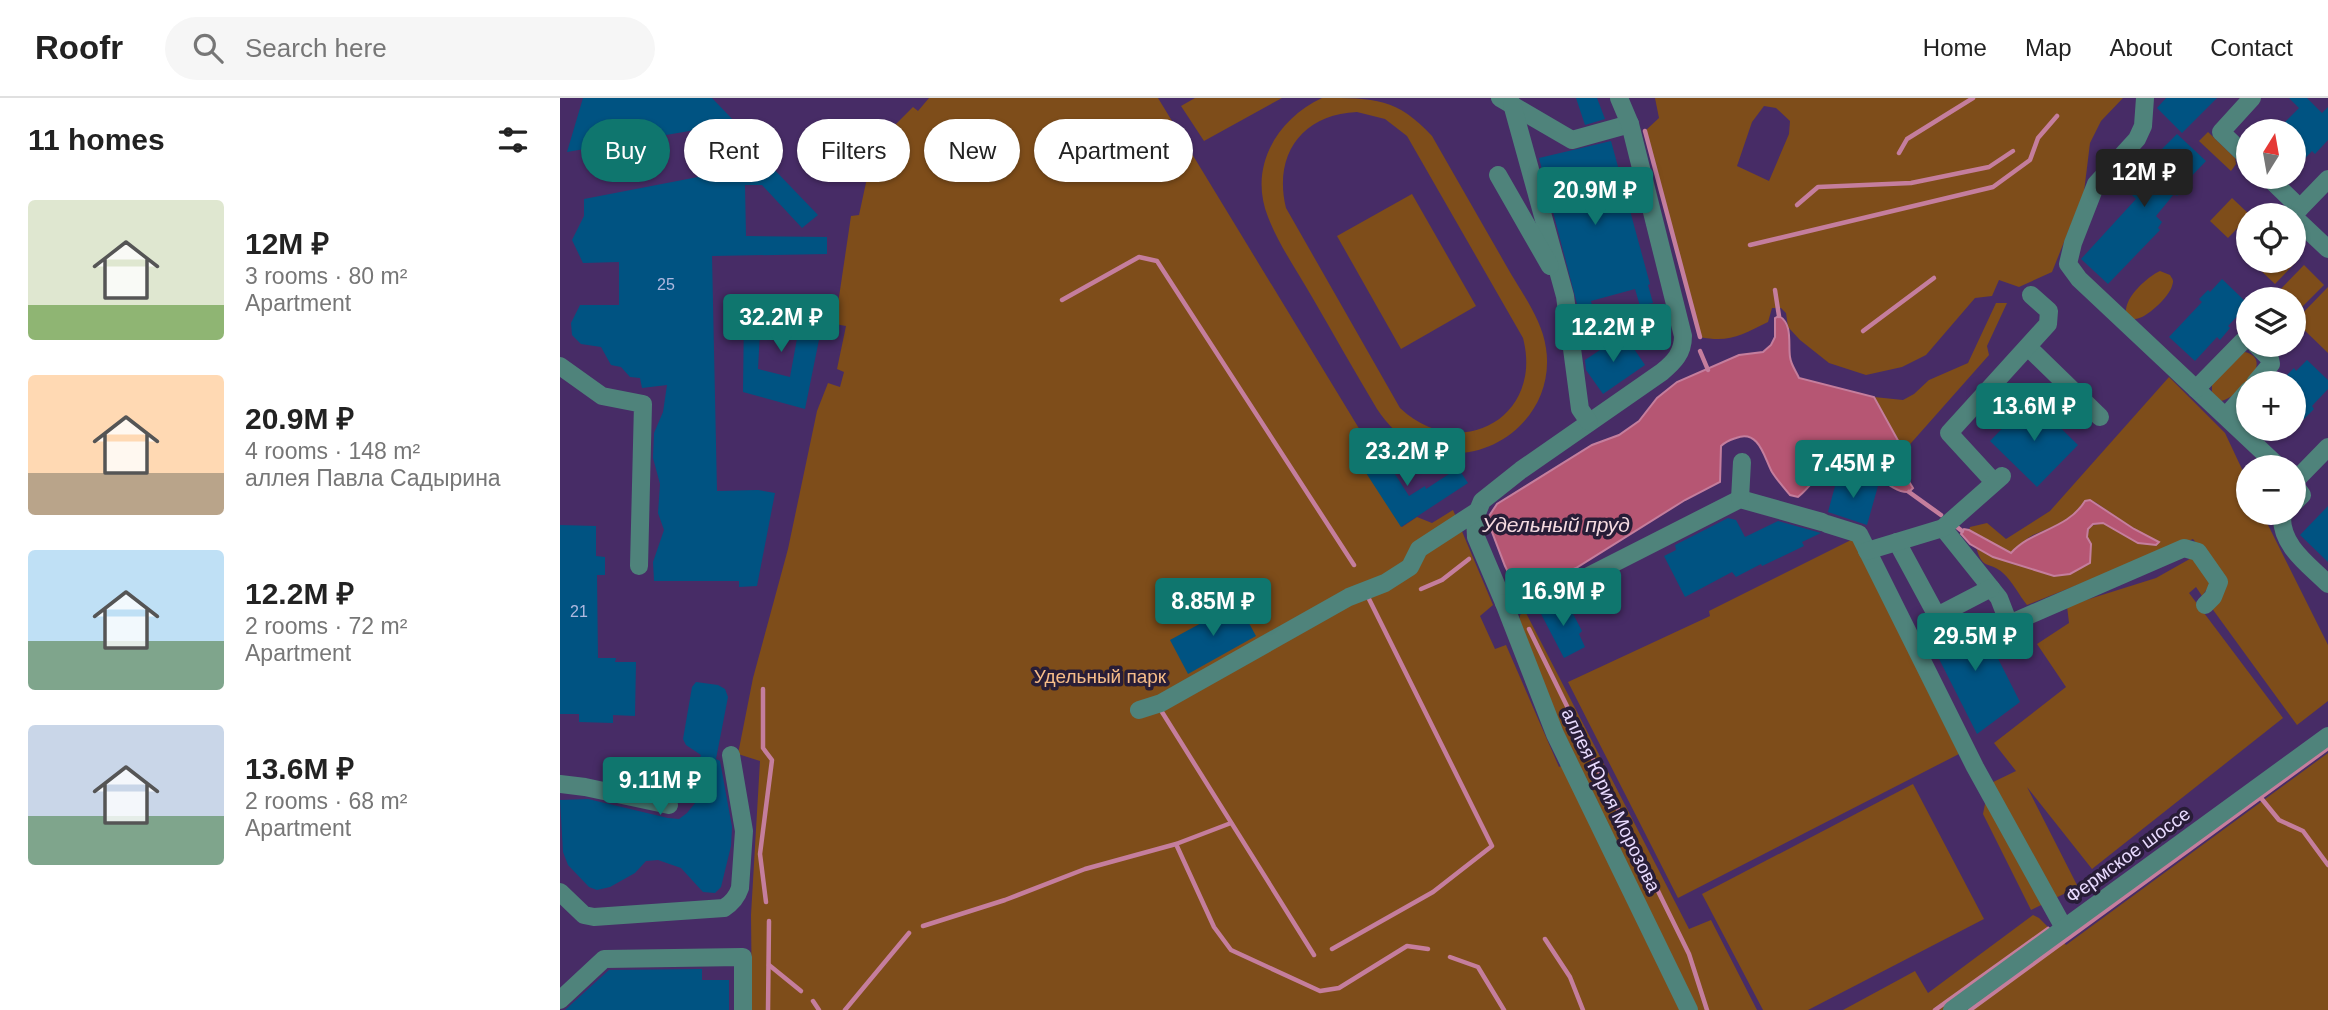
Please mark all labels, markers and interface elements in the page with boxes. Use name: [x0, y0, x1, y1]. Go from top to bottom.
search box: [165, 17, 655, 80]
text: Roofr: [35, 29, 123, 66]
icon: search: [189, 29, 227, 67]
text: Search here: [245, 33, 387, 63]
text: Home: [1923, 34, 1987, 61]
text: Map: [2025, 34, 2072, 61]
text: About: [2110, 34, 2172, 61]
text: Contact: [2210, 34, 2293, 61]
chip: Buy: [581, 119, 670, 182]
chip: Rent: [684, 119, 783, 182]
chip: Filters: [797, 119, 910, 182]
chip: New: [924, 119, 1020, 182]
chip: Apartment: [1034, 119, 1193, 182]
north arrow: [2236, 119, 2306, 189]
map controls: [2236, 119, 2306, 525]
icon: filters: [494, 121, 532, 159]
text: 11 homes: [28, 123, 165, 156]
pin: 12M ₽: [2095, 150, 2193, 209]
text: 12M ₽: [2112, 159, 2176, 185]
pin: 20.9M ₽: [1530, 167, 1660, 227]
text: 20.9M ₽: [1553, 177, 1637, 203]
button: locate: [2236, 203, 2306, 273]
text: 12M ₽: [245, 227, 329, 260]
icon: home: [84, 228, 168, 312]
text: 3 rooms · 80 m²: [245, 263, 407, 289]
house number: 25: [657, 276, 675, 293]
button: layers: [2236, 287, 2306, 357]
text: Apartment: [245, 290, 351, 316]
pin: 32.2M ₽: [716, 294, 846, 354]
text: 32.2M ₽: [739, 304, 823, 330]
pin: 12.2M ₽: [1548, 304, 1678, 364]
text: 12.2M ₽: [1571, 314, 1655, 340]
button: +: [2236, 371, 2306, 441]
pin: 13.6M ₽: [1969, 384, 2099, 443]
text: 13.6M ₽: [1992, 393, 2076, 419]
text: 20.9M ₽: [245, 402, 354, 435]
icon: home: [84, 403, 168, 487]
pin: 23.2M ₽: [1342, 428, 1472, 488]
text: 4 rooms · 148 m²: [245, 438, 420, 464]
text: 23.2M ₽: [1365, 438, 1449, 464]
pin: 7.45M ₽: [1788, 440, 1918, 500]
text: 7.45M ₽: [1811, 450, 1895, 476]
button: −: [2236, 455, 2306, 525]
text: аллея Павла Садырина: [245, 465, 501, 491]
water label: Удельный пруд: [1481, 513, 1630, 536]
pin: 16.9M ₽: [1498, 568, 1628, 628]
text: 12.2M ₽: [245, 577, 354, 610]
icon: home: [84, 578, 168, 662]
pin: 8.85M ₽: [1148, 578, 1278, 638]
text: 16.9M ₽: [1521, 578, 1605, 604]
text: 8.85M ₽: [1171, 588, 1255, 614]
house number: 21: [570, 603, 588, 620]
text: 2 rooms · 72 m²: [245, 613, 407, 639]
pin: 29.5M ₽: [1910, 614, 2040, 673]
text: 29.5M ₽: [1933, 623, 2017, 649]
text: Apartment: [245, 640, 351, 666]
park label: Удельный парк: [1034, 666, 1167, 687]
street label: аллея Юрия Морозова: [1557, 705, 1665, 896]
text: 13.6M ₽: [245, 752, 354, 785]
icon: home: [84, 753, 168, 837]
pin: 9.11M ₽: [595, 758, 725, 817]
text: 9.11M ₽: [619, 767, 701, 793]
text: 2 rooms · 68 m²: [245, 788, 407, 814]
street label: Фермское шоссе: [2062, 803, 2194, 907]
text: Apartment: [245, 815, 351, 841]

